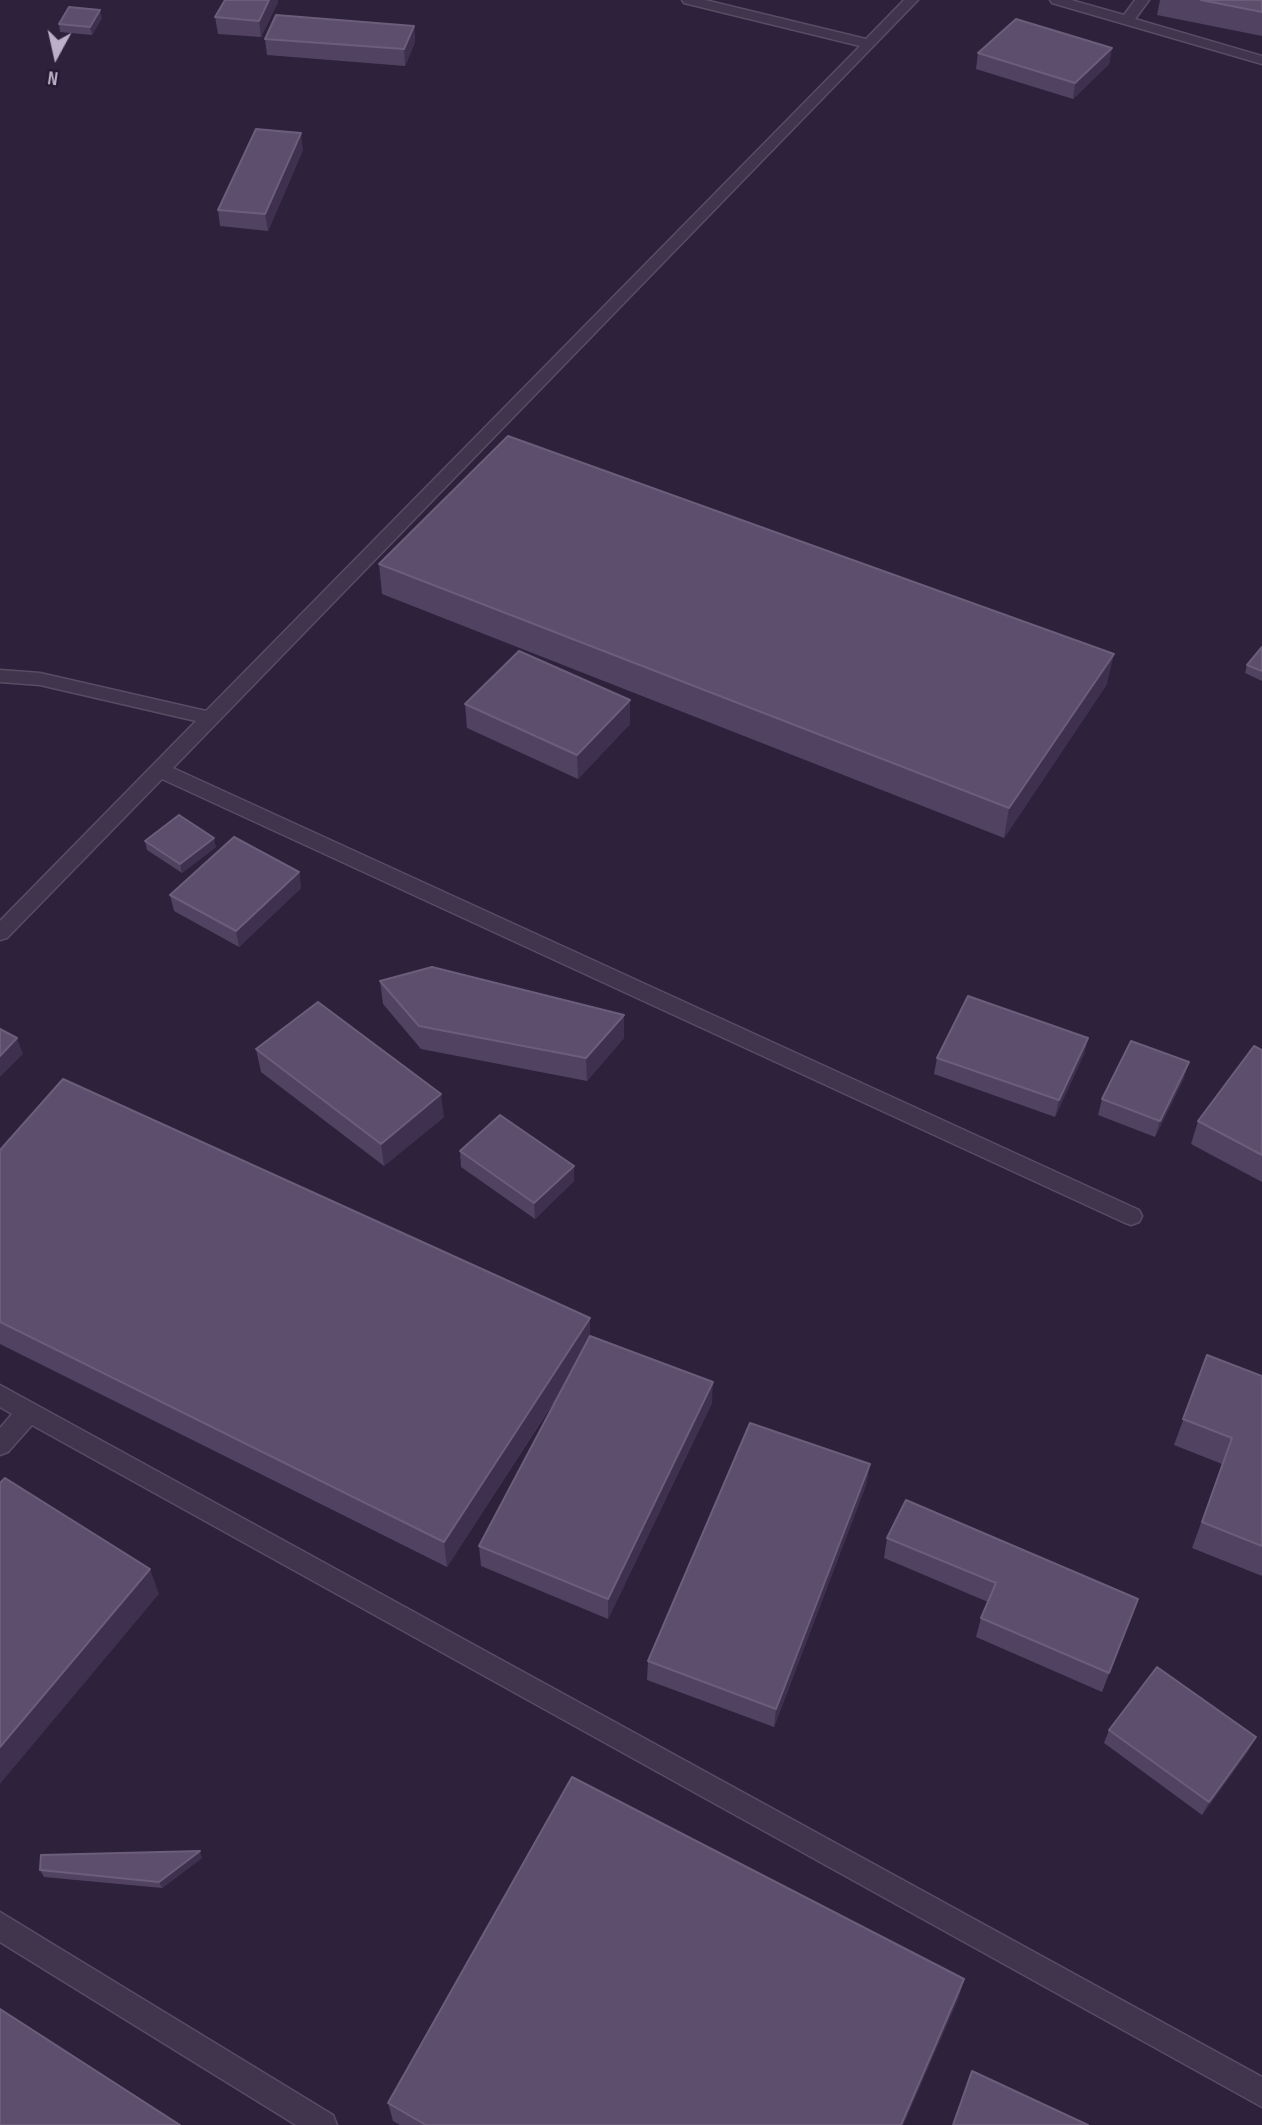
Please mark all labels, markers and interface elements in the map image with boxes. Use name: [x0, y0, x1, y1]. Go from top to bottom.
north arrow: [21, 21, 91, 91]
text: N: [46, 65, 60, 89]

